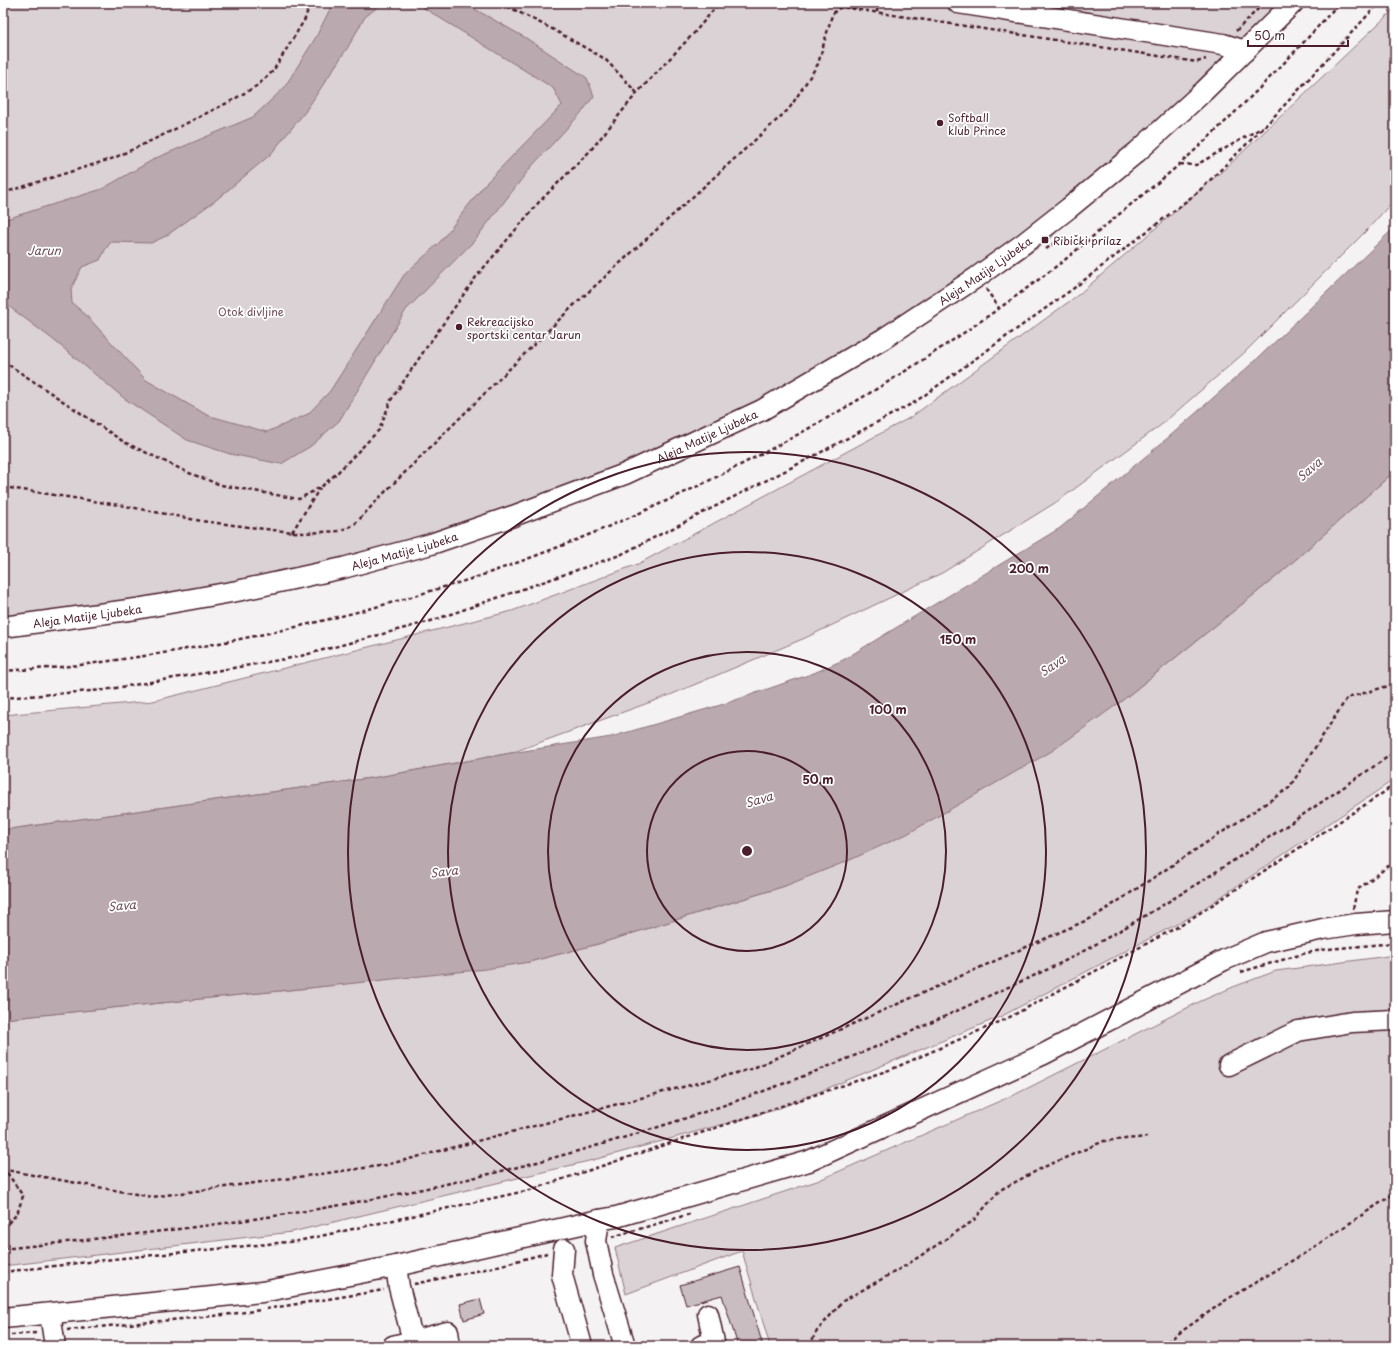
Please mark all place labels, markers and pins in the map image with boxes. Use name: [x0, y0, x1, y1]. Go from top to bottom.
place label: Softball klub Prince: [948, 109, 1006, 139]
marker: Softball klub Prince: [935, 118, 945, 128]
place label: Ribički prilaz: [1053, 232, 1121, 249]
marker: Ribički prilaz: [1040, 235, 1050, 245]
place label: Rekreacijsko sportski centar Jarun: [467, 313, 581, 343]
marker: Rekreacijsko sportski centar Jarun: [454, 322, 464, 332]
centre of rings: [740, 844, 754, 858]

